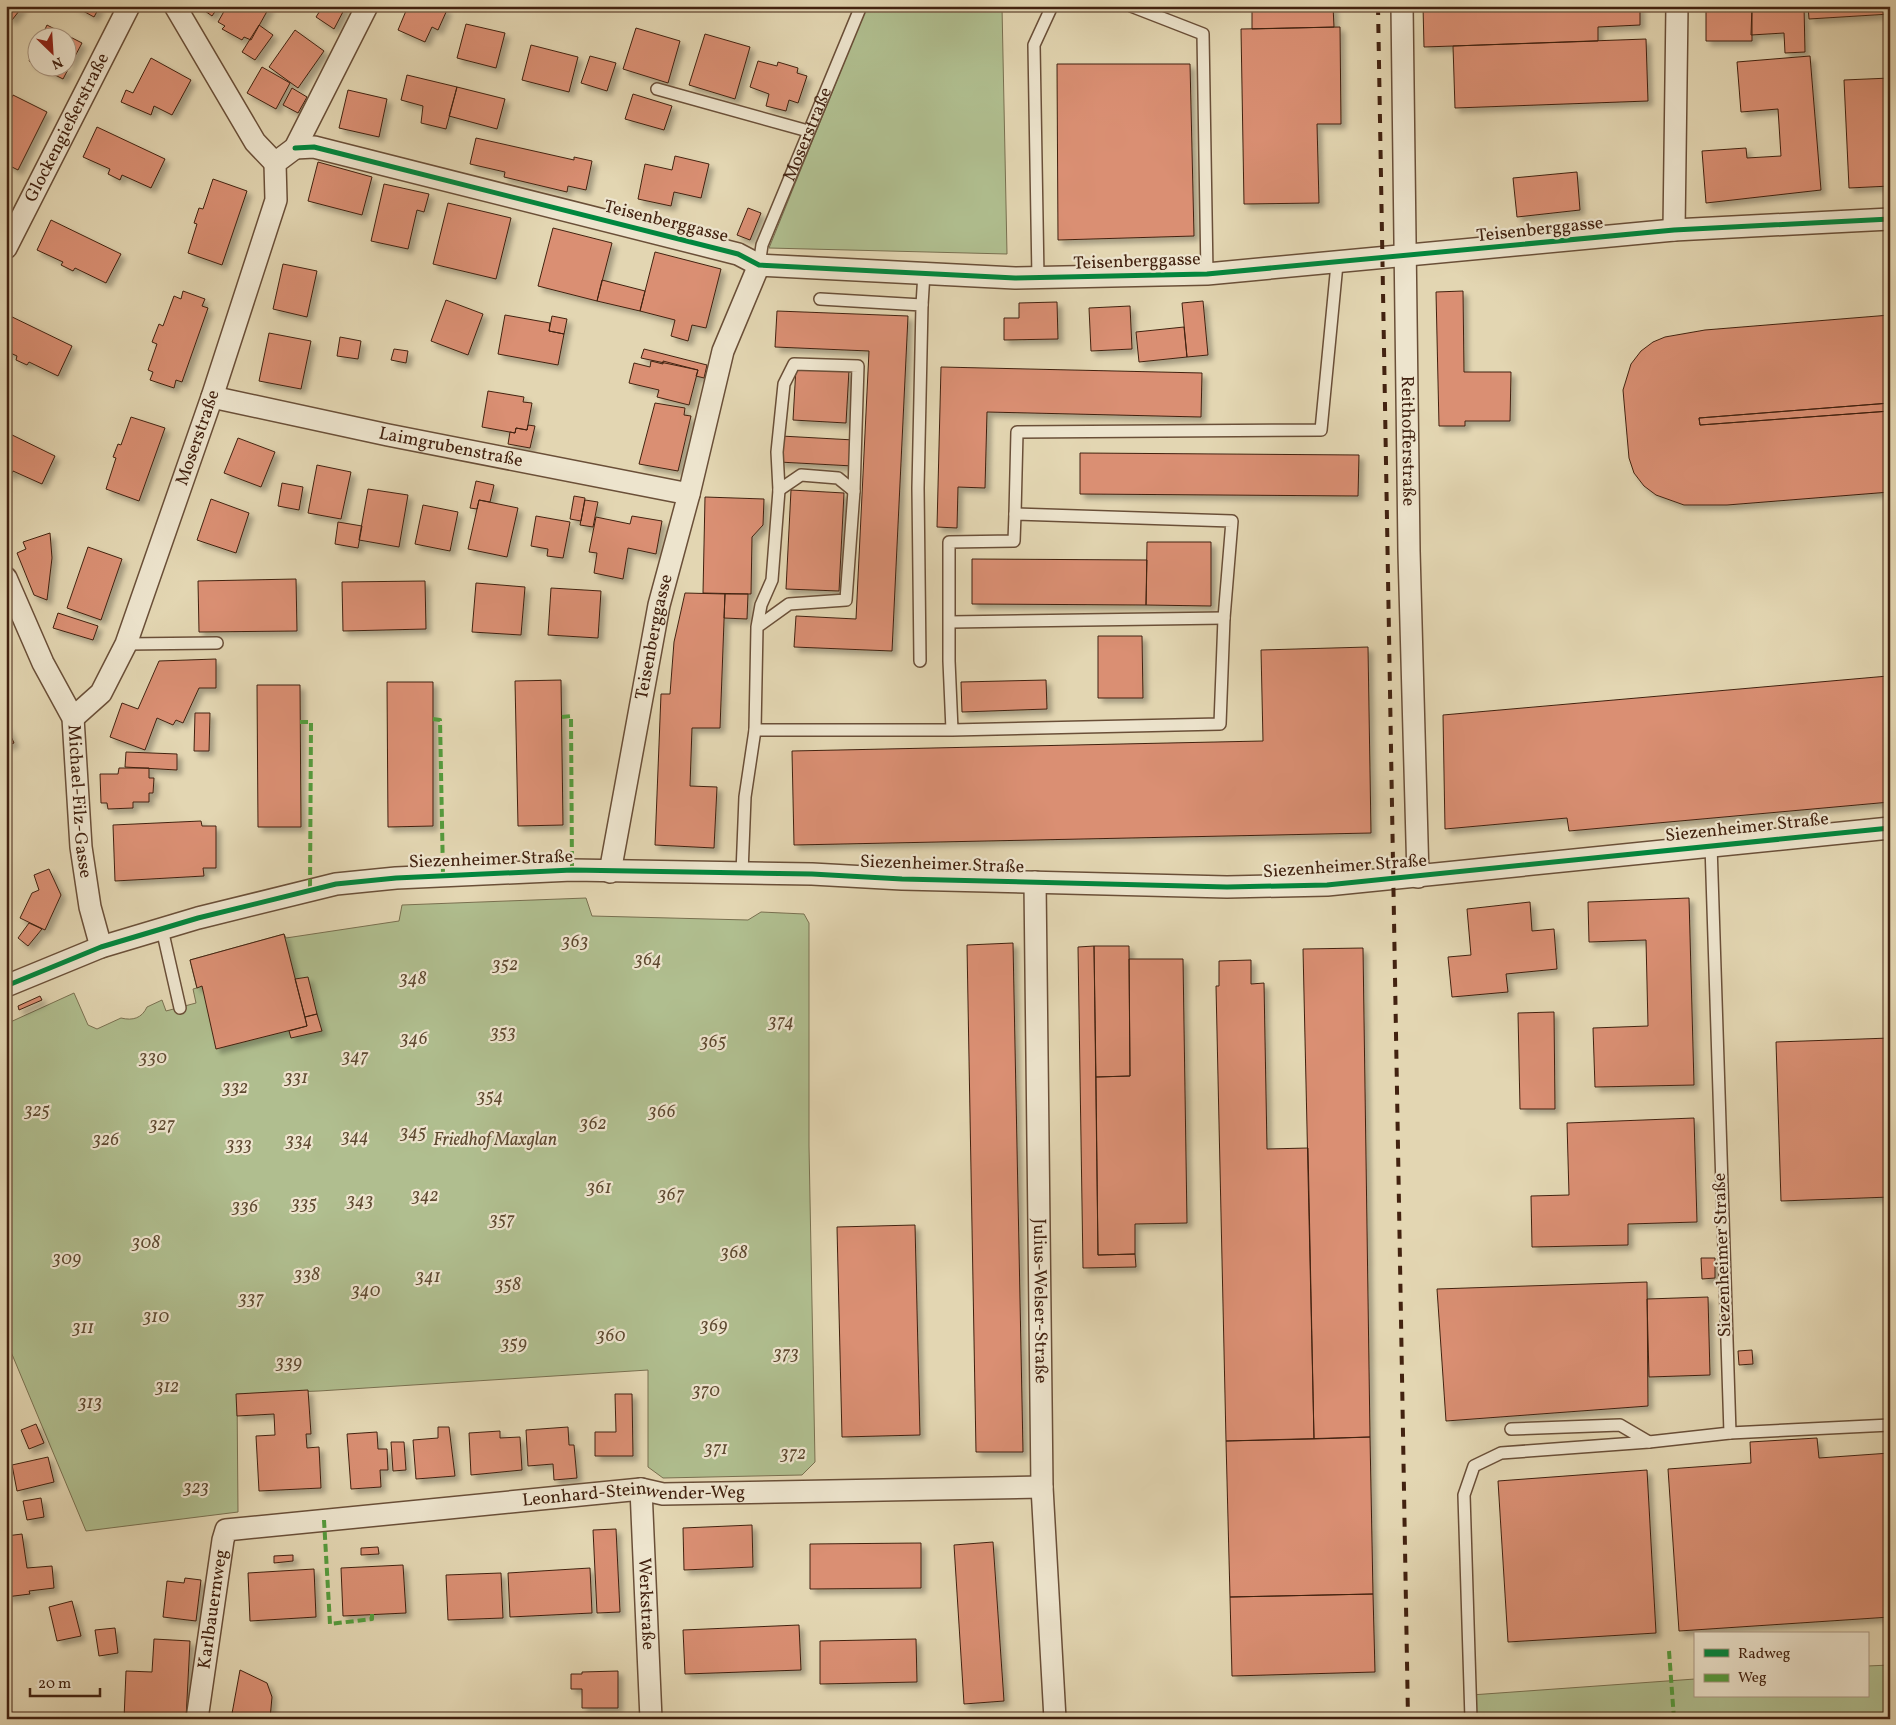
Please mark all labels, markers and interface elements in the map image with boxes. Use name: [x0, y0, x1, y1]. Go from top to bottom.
north arrow: [28, 28, 78, 78]
street label: Glockengießerstraße: [19, 49, 116, 207]
text: N: [48, 52, 65, 73]
street label: Moserstraße: [777, 84, 838, 185]
street label: Teisenberggasse: [601, 194, 731, 250]
street label: Teisenberggasse: [1475, 211, 1605, 249]
street label: Teisenberggasse: [1073, 247, 1201, 277]
street label: Reithofferstraße: [1394, 376, 1421, 506]
street label: Moserstraße: [170, 387, 226, 489]
street label: Laimgrubenstraße: [376, 421, 525, 474]
street label: Teisenberggasse: [629, 571, 679, 702]
street label: Michael-Filz-Gasse: [61, 724, 98, 880]
street label: Siezenheimer Straße: [1664, 807, 1830, 849]
street label: Siezenheimer Straße: [408, 845, 574, 875]
street label: Siezenheimer Straße: [1262, 849, 1428, 885]
street label: Siezenheimer Straße: [859, 850, 1025, 880]
park label: 363: [560, 930, 589, 955]
park label: 364: [633, 948, 662, 973]
park label: 352: [491, 953, 518, 978]
park label: 348: [398, 967, 427, 992]
park label: 374: [767, 1010, 794, 1035]
park label: 353: [489, 1021, 516, 1046]
park label: 346: [399, 1027, 428, 1052]
park label: 365: [699, 1030, 726, 1055]
park label: 347: [341, 1045, 369, 1070]
park label: 330: [138, 1046, 167, 1071]
park label: 331: [283, 1066, 308, 1091]
park label: 332: [221, 1076, 248, 1101]
park label: 354: [476, 1085, 503, 1110]
park label: 325: [23, 1099, 50, 1124]
park label: 366: [647, 1100, 676, 1125]
park label: 362: [578, 1112, 607, 1137]
park label: 327: [148, 1113, 176, 1138]
park label: 345: [399, 1121, 426, 1146]
park label: 344: [340, 1125, 369, 1150]
park label: 326: [91, 1128, 120, 1153]
park label: Friedhof Maxglan: [433, 1128, 557, 1153]
park label: 334: [285, 1129, 312, 1154]
park label: 333: [225, 1133, 252, 1158]
street label: Siezenheimer Straße: [1708, 1172, 1738, 1338]
park label: 361: [585, 1176, 612, 1201]
park label: 367: [657, 1183, 685, 1208]
park label: 342: [411, 1184, 439, 1209]
park label: 343: [346, 1189, 373, 1214]
park label: 335: [290, 1192, 317, 1217]
park label: 336: [230, 1195, 259, 1220]
park label: 357: [488, 1208, 515, 1233]
street label: Julius-Welser-Straße: [1026, 1218, 1053, 1384]
park label: 308: [130, 1231, 161, 1256]
park label: 368: [719, 1241, 748, 1266]
park label: 309: [51, 1247, 82, 1272]
park label: 338: [293, 1263, 320, 1288]
park label: 341: [415, 1265, 441, 1290]
park label: 358: [494, 1273, 521, 1298]
park label: 340: [350, 1279, 381, 1304]
park label: 337: [237, 1287, 264, 1312]
park label: 310: [142, 1305, 169, 1330]
park label: 369: [699, 1314, 728, 1339]
park label: 311: [71, 1316, 94, 1341]
park label: 360: [595, 1324, 626, 1349]
park label: 359: [500, 1332, 527, 1357]
park label: 373: [772, 1342, 799, 1367]
park label: 339: [275, 1351, 302, 1376]
park label: 312: [154, 1375, 179, 1400]
park label: 370: [691, 1379, 720, 1404]
park label: 313: [77, 1391, 102, 1416]
park label: 371: [703, 1437, 728, 1462]
park label: 372: [779, 1442, 806, 1467]
park label: 323: [182, 1476, 209, 1501]
street label: Leonhard-Steinwender-Weg: [521, 1476, 745, 1513]
street label: Karlbauernweg: [192, 1548, 234, 1671]
street label: Werkstraße: [632, 1557, 660, 1651]
legend: [1694, 1632, 1868, 1698]
text: Radweg: [1738, 1644, 1791, 1665]
scale bar: [30, 1665, 100, 1697]
text: Weg: [1738, 1668, 1767, 1689]
text: 20 m: [38, 1674, 71, 1695]

